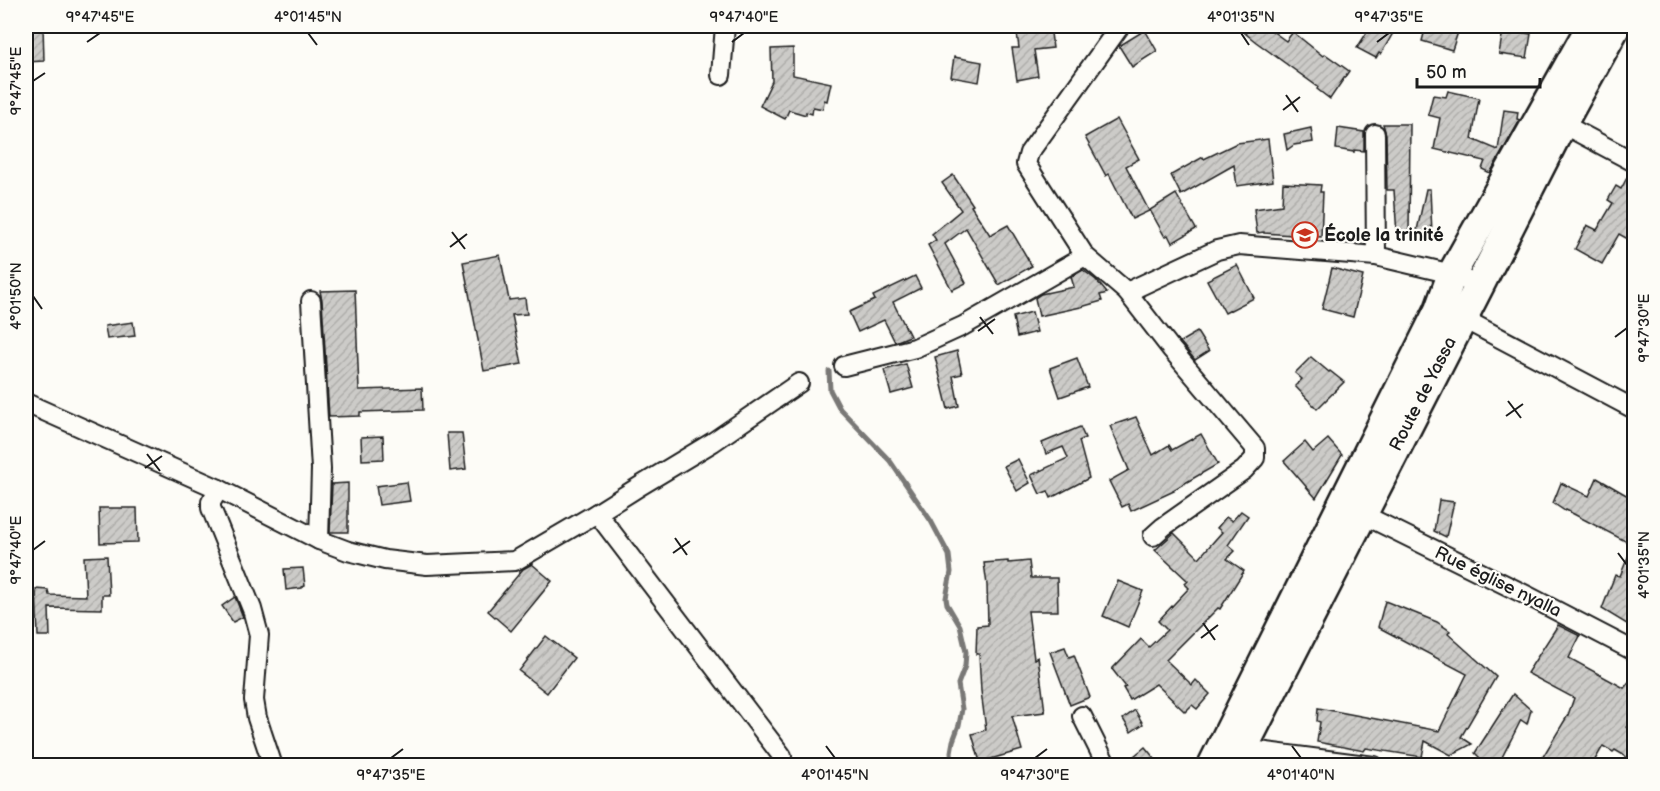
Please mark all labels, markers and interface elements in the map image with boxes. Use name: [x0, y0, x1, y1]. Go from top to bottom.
text: 9°47'45"E: [66, 8, 134, 27]
text: 4°01'45"N: [274, 8, 342, 27]
text: 9°47'40"E: [710, 8, 779, 27]
text: 4°01'35"N: [1207, 8, 1275, 27]
text: 9°47'35"E: [1355, 8, 1423, 27]
text: 9°47'45"E: [7, 47, 26, 115]
scale bar: [1417, 51, 1540, 89]
text: 50 m: [1426, 62, 1467, 83]
school or university icon: École la trinité: [1290, 220, 1320, 250]
place label: École la trinité: [1324, 223, 1444, 246]
text: 4°01'50"N: [7, 262, 26, 330]
text: 9°47'30"E: [1635, 293, 1654, 363]
street label: Route de Yassa: [1385, 333, 1461, 455]
text: 9°47'40"E: [7, 515, 26, 584]
text: 4°01'35"N: [1635, 531, 1654, 599]
street label: Rue église nyalla: [1431, 542, 1565, 622]
text: 9°47'35"E: [357, 766, 425, 785]
text: 4°01'45"N: [801, 766, 869, 785]
text: 9°47'30"E: [1001, 766, 1070, 785]
text: 4°01'40"N: [1267, 766, 1335, 785]

